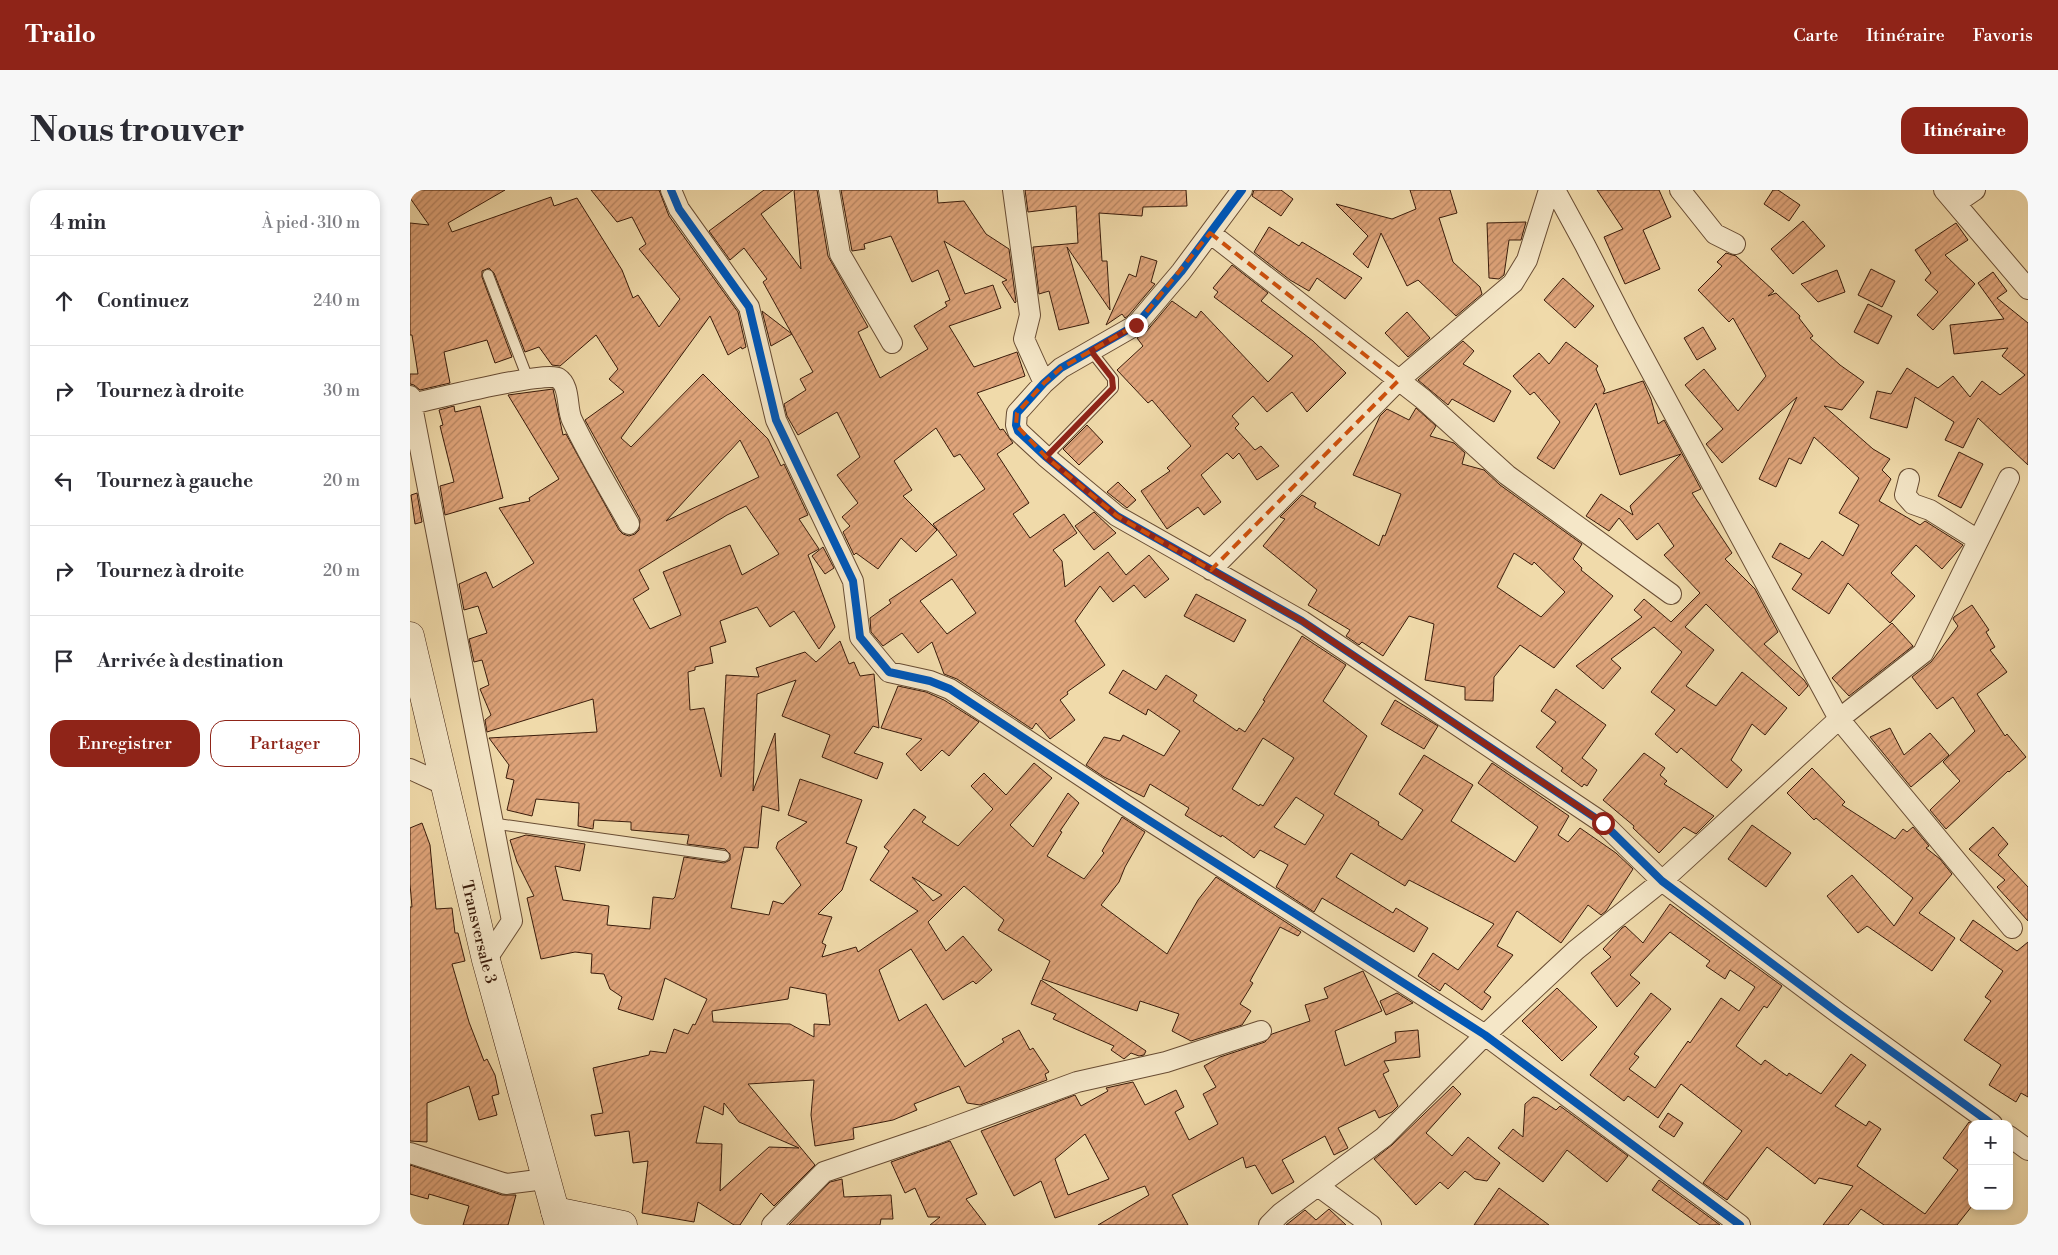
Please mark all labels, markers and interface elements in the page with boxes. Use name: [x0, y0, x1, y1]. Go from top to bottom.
text: Trailo: [25, 20, 96, 50]
text: Carte: [1793, 24, 1838, 47]
text: Itinéraire: [1866, 24, 1945, 47]
text: Favoris: [1973, 24, 2033, 47]
button: Itinéraire: [1901, 107, 2028, 154]
text: Nous trouver: [30, 109, 245, 152]
text: 4 min: [50, 210, 106, 236]
text: À pied · 310 m: [262, 213, 360, 233]
icon: ahead: [50, 287, 78, 315]
text: Continuez: [97, 289, 189, 313]
text: 240 m: [313, 291, 360, 311]
route end: [1125, 314, 1148, 337]
icon: right: [50, 377, 78, 405]
text: Tournez à droite: [97, 379, 244, 403]
text: 30 m: [323, 381, 360, 401]
icon: left: [50, 467, 78, 495]
text: Tournez à gauche: [97, 469, 253, 493]
text: 20 m: [323, 471, 360, 491]
icon: right: [50, 557, 78, 585]
text: Tournez à droite: [97, 559, 244, 583]
text: 20 m: [323, 561, 360, 581]
icon: arrive: [50, 647, 78, 675]
text: Arrivée à destination: [97, 649, 283, 673]
button: Enregistrer: [50, 720, 200, 767]
button: Partager: [210, 720, 360, 767]
route start: [1592, 812, 1615, 835]
street label: Transversale 3: [457, 879, 501, 986]
map controls: [1968, 1120, 2013, 1210]
button: +: [1968, 1120, 2013, 1165]
button: −: [1968, 1165, 2013, 1210]

